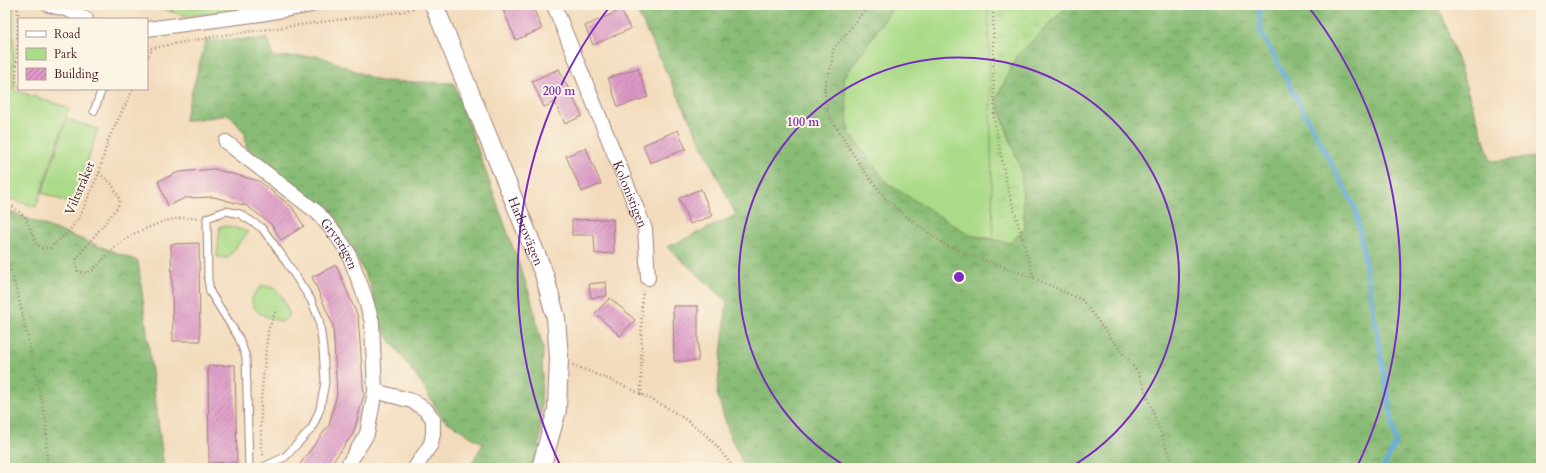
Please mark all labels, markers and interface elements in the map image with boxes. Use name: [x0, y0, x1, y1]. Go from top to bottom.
legend: [18, 18, 148, 90]
text: Road: [54, 26, 81, 42]
text: Park: [54, 46, 78, 62]
text: Building: [54, 66, 99, 82]
text: 200 m: [543, 83, 576, 99]
text: 100 m: [787, 114, 820, 130]
street label: Kolonistigen: [608, 158, 652, 231]
street label: Viltstråket: [61, 159, 99, 218]
street label: Harbrovägen: [503, 194, 548, 269]
street label: Grytstigen: [316, 214, 362, 273]
centre of rings: [952, 270, 966, 284]

